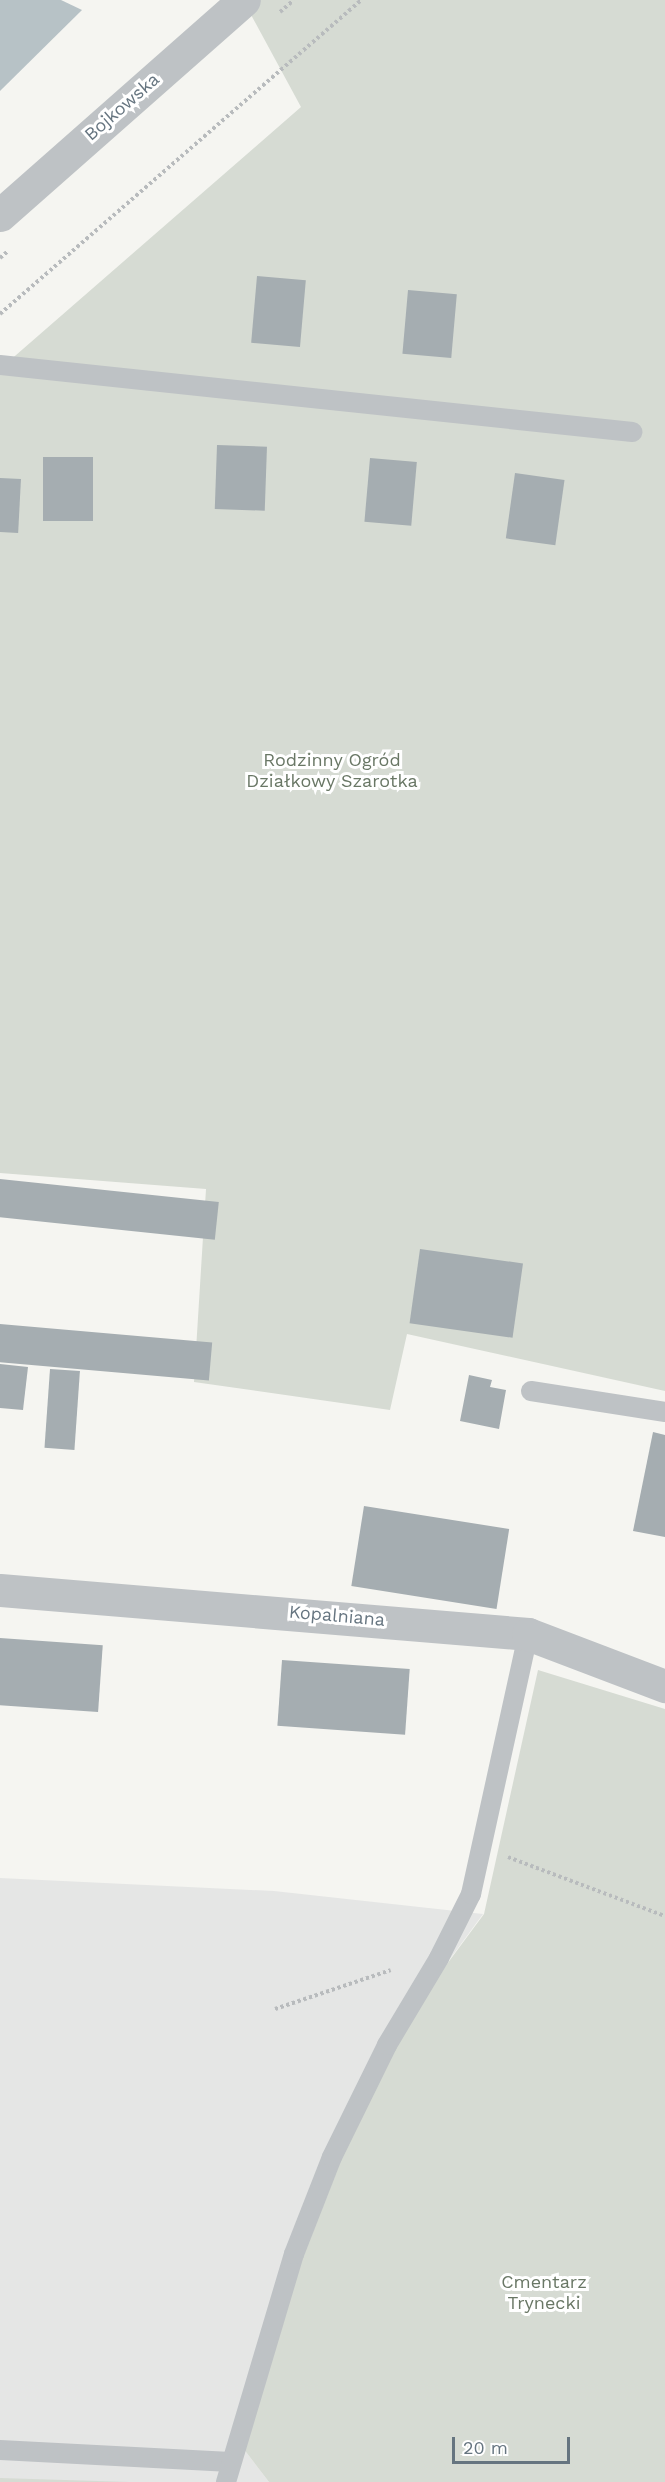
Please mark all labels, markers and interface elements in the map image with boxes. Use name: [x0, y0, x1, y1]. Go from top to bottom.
street label: Bojkowska: [80, 69, 164, 145]
park label: Rodzinny Ogród Działkowy Szarotka: [246, 750, 418, 792]
street label: Kopalniana: [288, 1601, 386, 1631]
park label: Cmentarz Trynecki: [501, 2272, 587, 2314]
scale bar: [455, 2425, 574, 2463]
text: 20 m: [463, 2437, 508, 2458]

